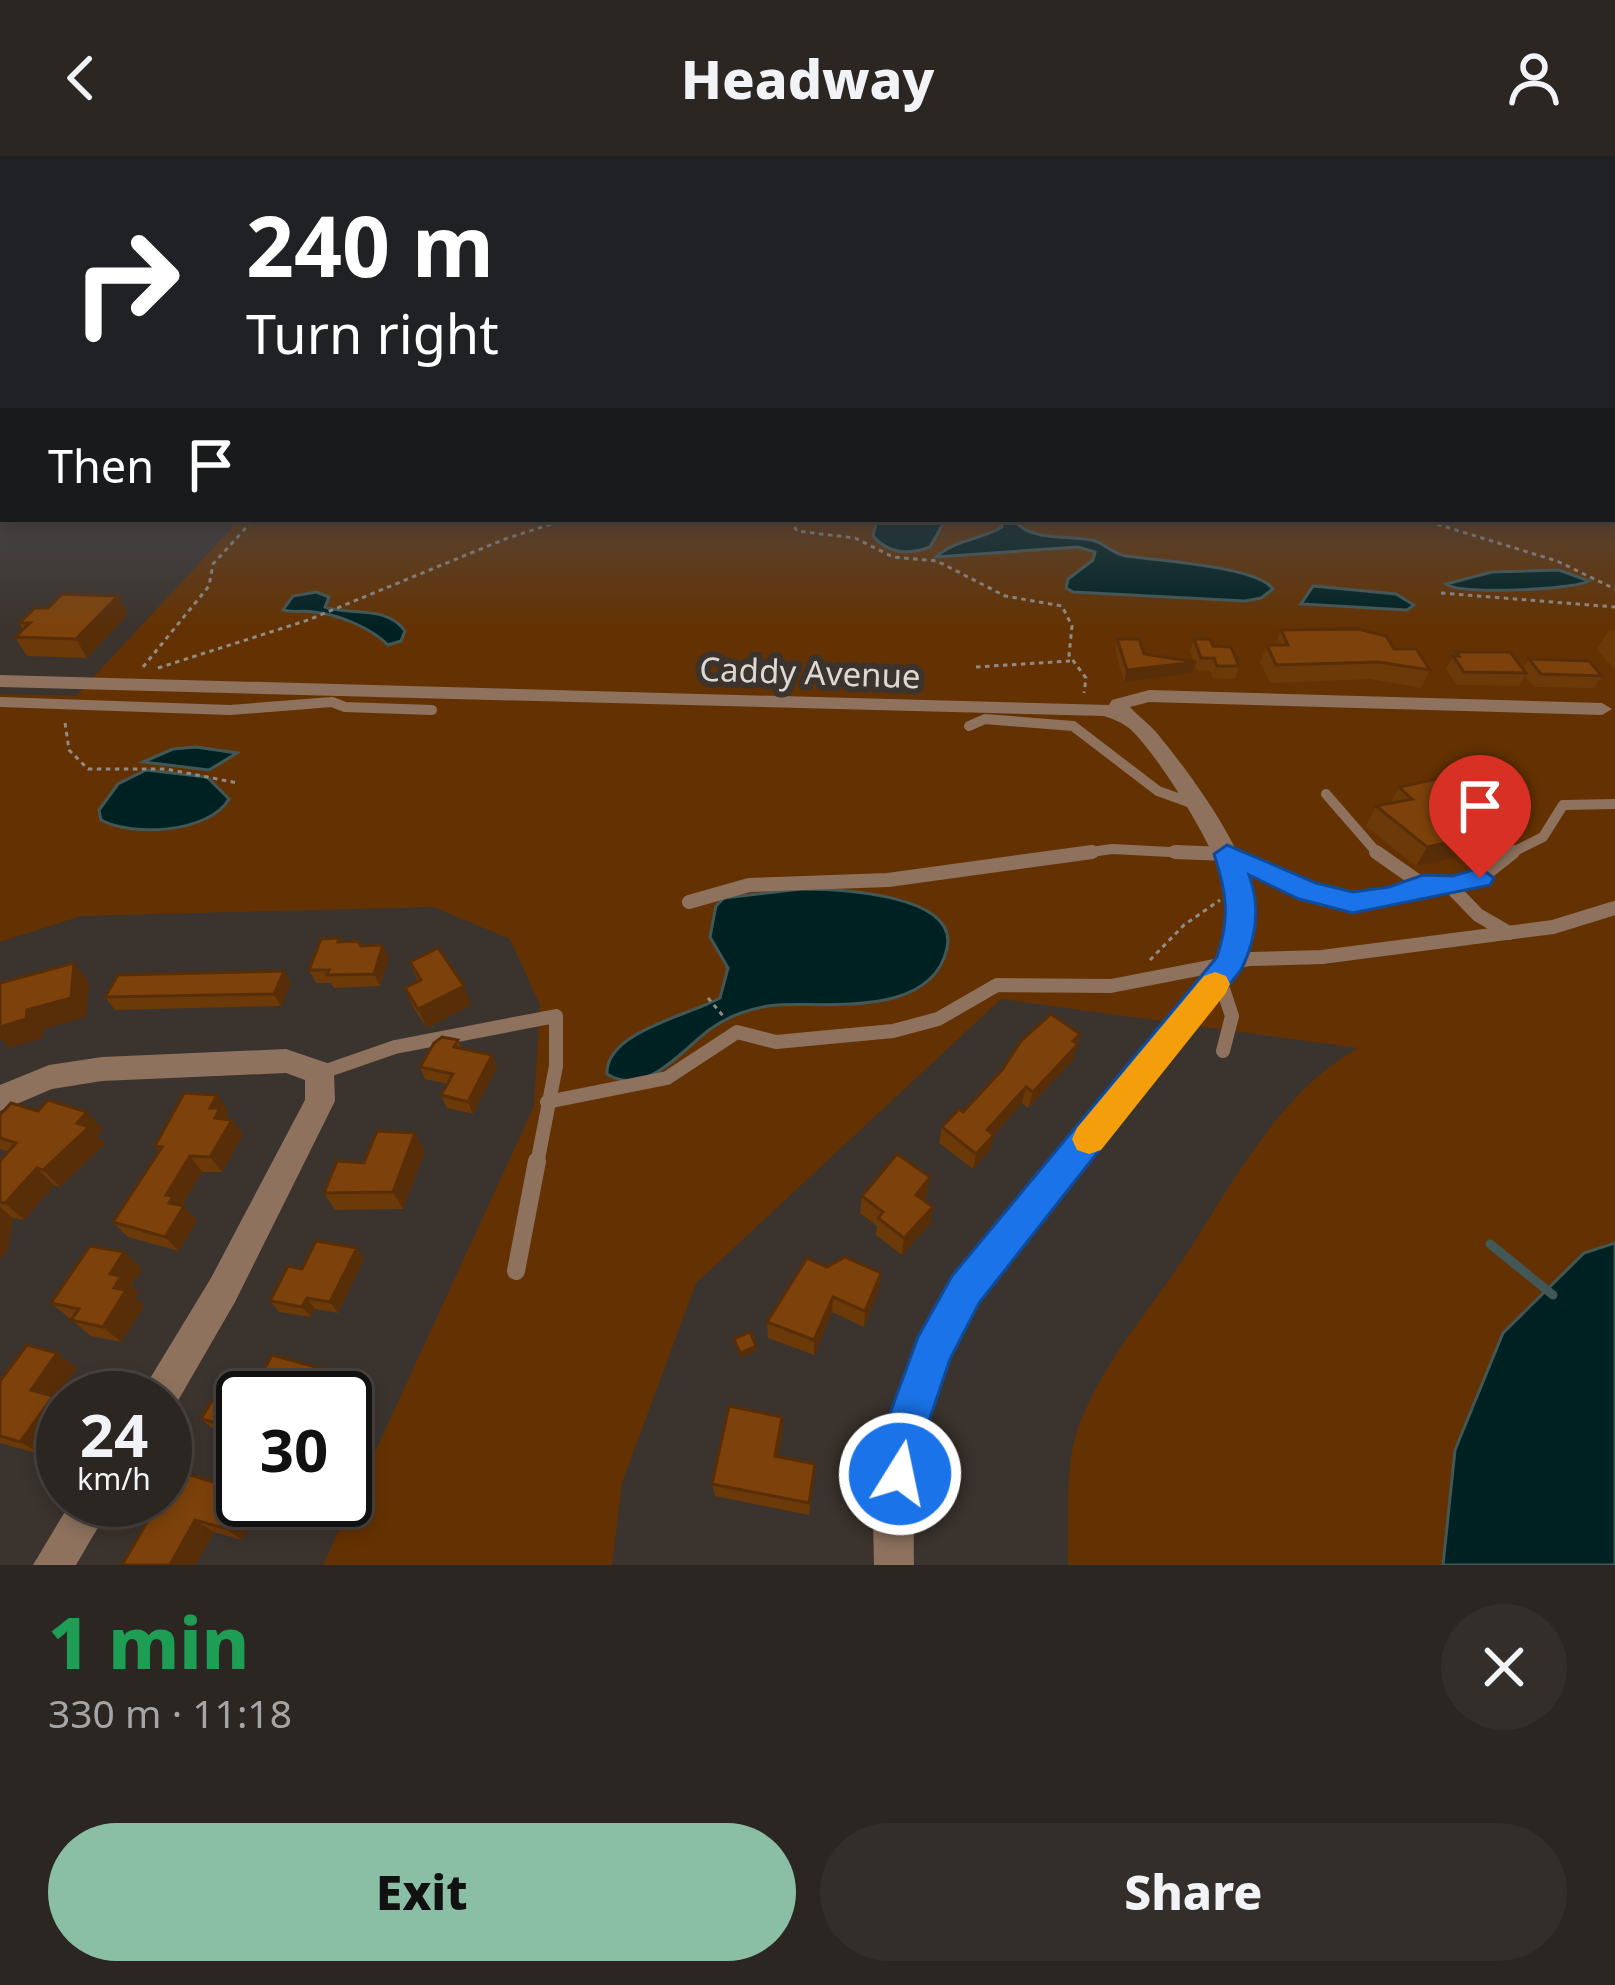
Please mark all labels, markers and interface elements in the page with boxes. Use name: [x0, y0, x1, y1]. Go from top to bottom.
text: Headway: [681, 41, 934, 115]
icon: back: [48, 45, 114, 111]
icon: person: [1501, 45, 1567, 111]
text: 240 m: [246, 187, 494, 302]
icon: right: [48, 204, 204, 360]
text: Turn right: [246, 296, 499, 370]
icon: arrive: [178, 432, 244, 498]
text: Then: [48, 435, 154, 496]
street label: Caddy Avenue: [699, 646, 921, 698]
pin: [1429, 755, 1531, 878]
icon: arrive: [1447, 773, 1513, 839]
speed limit sign: 30: [216, 1371, 372, 1527]
text: 24: [80, 1393, 148, 1475]
position arrow: [837, 1411, 963, 1537]
text: km/h: [77, 1458, 151, 1499]
text: 1 min: [48, 1592, 249, 1690]
button: close: [1441, 1604, 1567, 1730]
text: 330 m · 11:18: [48, 1686, 292, 1739]
button: Exit: [48, 1823, 796, 1961]
button: Share: [820, 1823, 1567, 1961]

